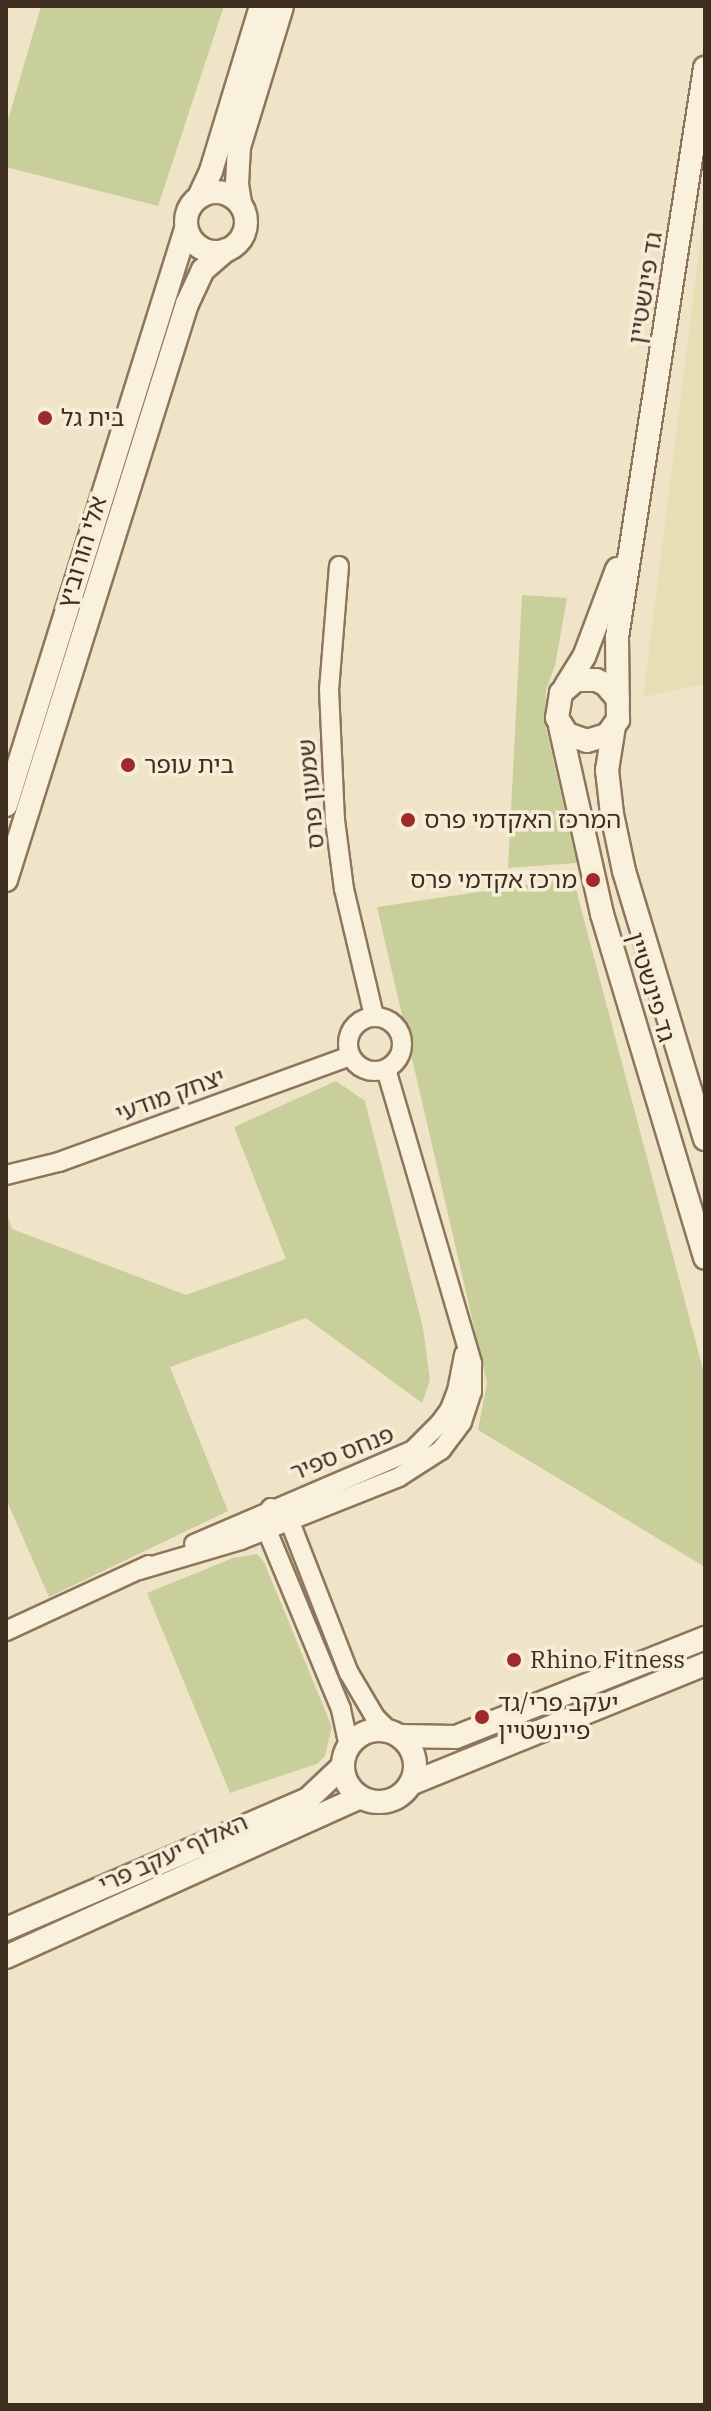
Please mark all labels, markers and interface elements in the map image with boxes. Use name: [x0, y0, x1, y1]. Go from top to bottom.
street label: גד פינשטיין: [622, 230, 668, 346]
place label: בית גל: [61, 404, 124, 432]
marker: בית גל: [36, 409, 54, 427]
street label: אלי הורוביץ: [51, 493, 113, 611]
street label: שמעון פרס: [292, 738, 330, 850]
place label: בית עופר: [144, 751, 234, 779]
marker: בית עופר: [119, 756, 137, 774]
place label: המרכז האקדמי פרס: [424, 806, 621, 834]
marker: המרכז האקדמי פרס: [399, 811, 417, 829]
place label: מרכז אקדמי פרס: [410, 866, 577, 894]
marker: מרכז אקדמי פרס: [584, 871, 602, 889]
street label: גד פינשטיין: [621, 929, 681, 1045]
street label: יצחק מודעי: [111, 1062, 229, 1128]
street label: פנחס ספיר: [286, 1419, 398, 1487]
place label: Rhino Fitness: [530, 1646, 685, 1674]
marker: Rhino Fitness: [505, 1651, 523, 1669]
place label: יעקב פרי/גד פיינשטיין: [498, 1689, 618, 1745]
marker: יעקב פרי/גד פיינשטיין: [473, 1708, 491, 1726]
street label: האלוף יעקב פרי: [94, 1807, 252, 1899]

